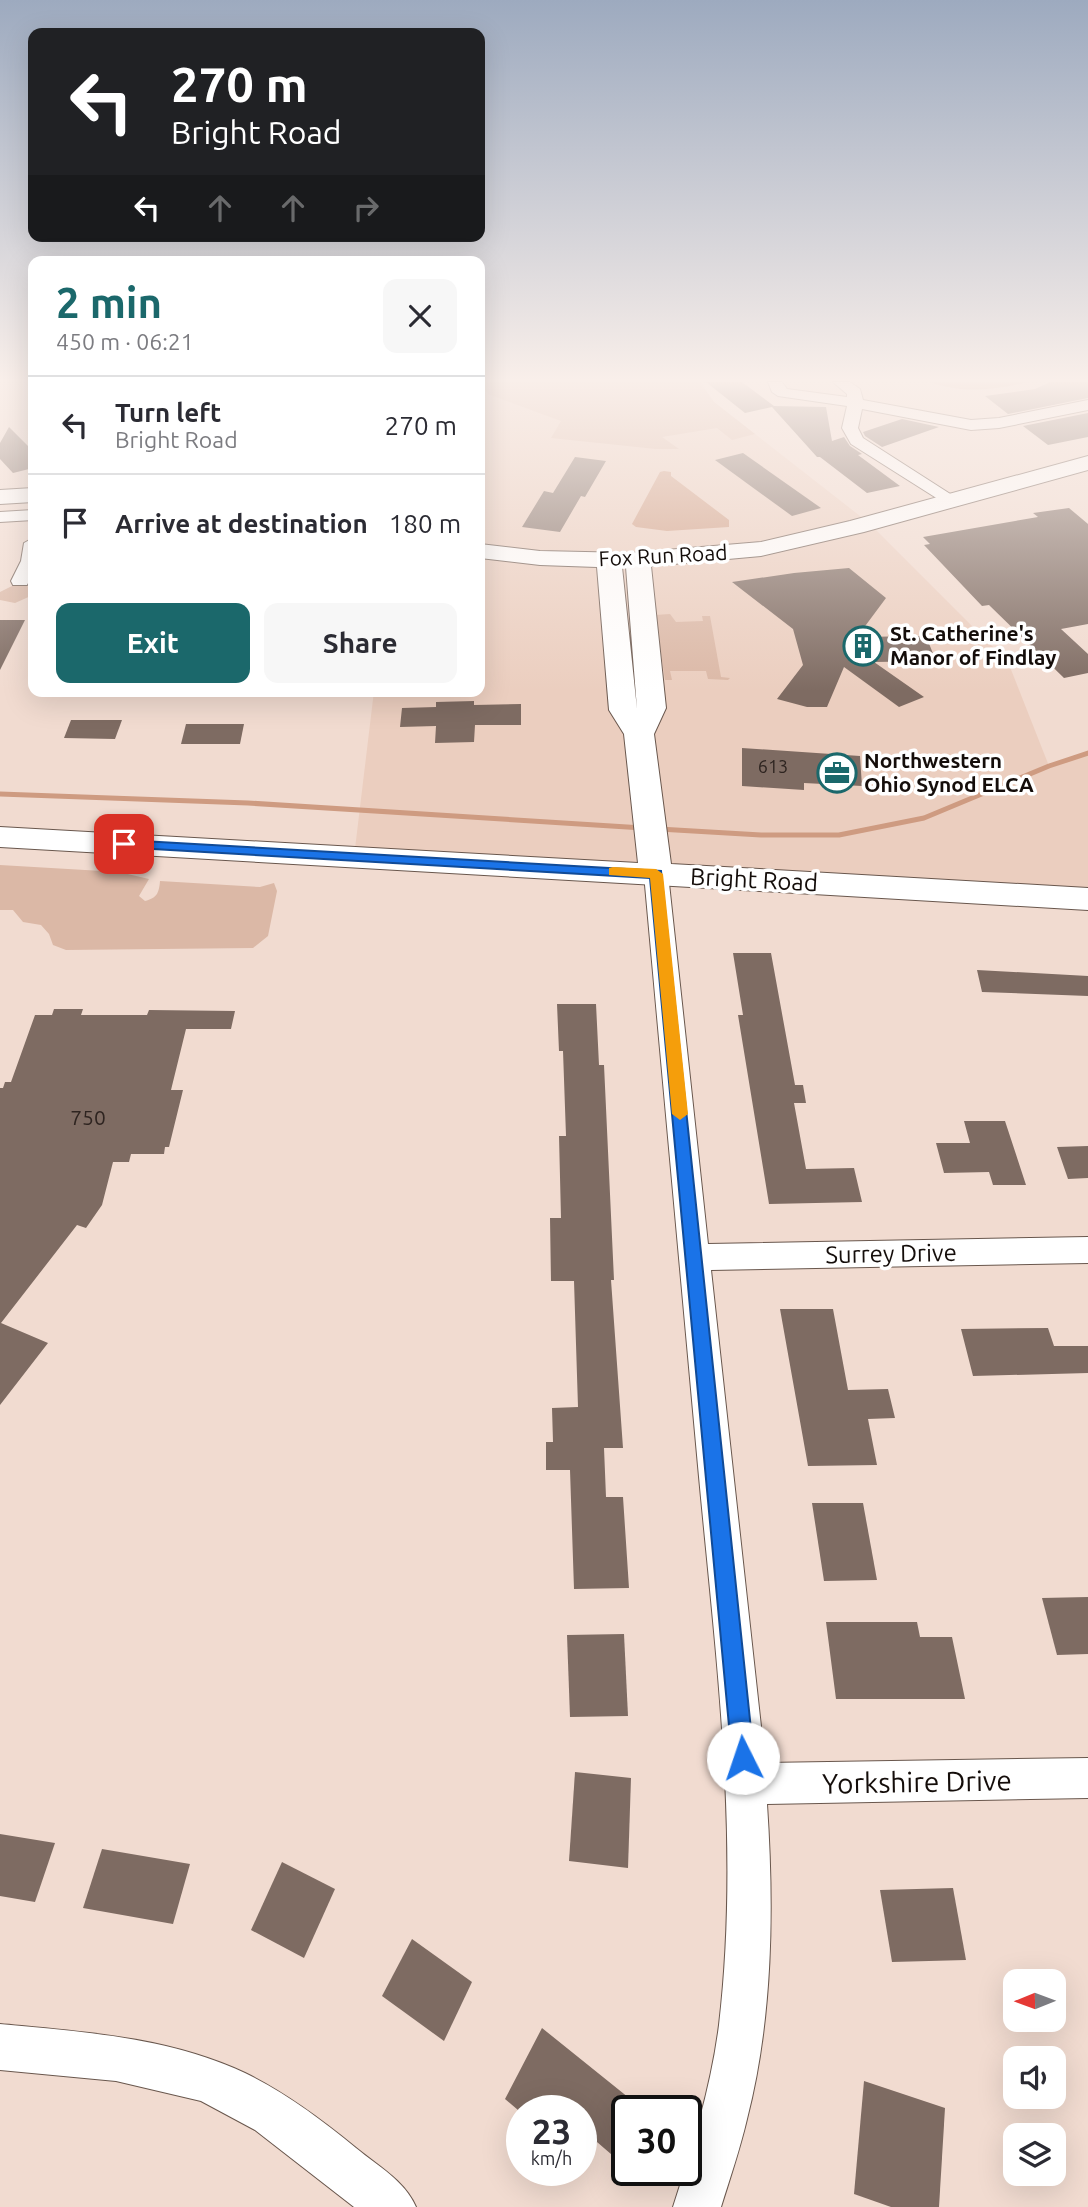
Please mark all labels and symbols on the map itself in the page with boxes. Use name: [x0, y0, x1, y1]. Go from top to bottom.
street label: Fox Run Road: [598, 540, 728, 570]
place label: St. Catherine's Manor of Findlay: [890, 621, 1056, 669]
building icon: St. Catherine's Manor of Findlay: [842, 625, 884, 667]
place label: Northwestern Ohio Synod ELCA: [864, 748, 1034, 796]
office icon: Northwestern Ohio Synod ELCA: [816, 752, 858, 794]
house number: 613: [758, 756, 788, 776]
pin: [94, 814, 154, 874]
street label: Bright Road: [689, 863, 819, 896]
house number: 750: [70, 1105, 106, 1129]
street label: Surrey Drive: [825, 1239, 957, 1268]
position arrow: [706, 1721, 780, 1795]
street label: Yorkshire Drive: [822, 1764, 1012, 1799]
north arrow: [1003, 1969, 1066, 2032]
speed limit sign: 30: [611, 2095, 702, 2186]

